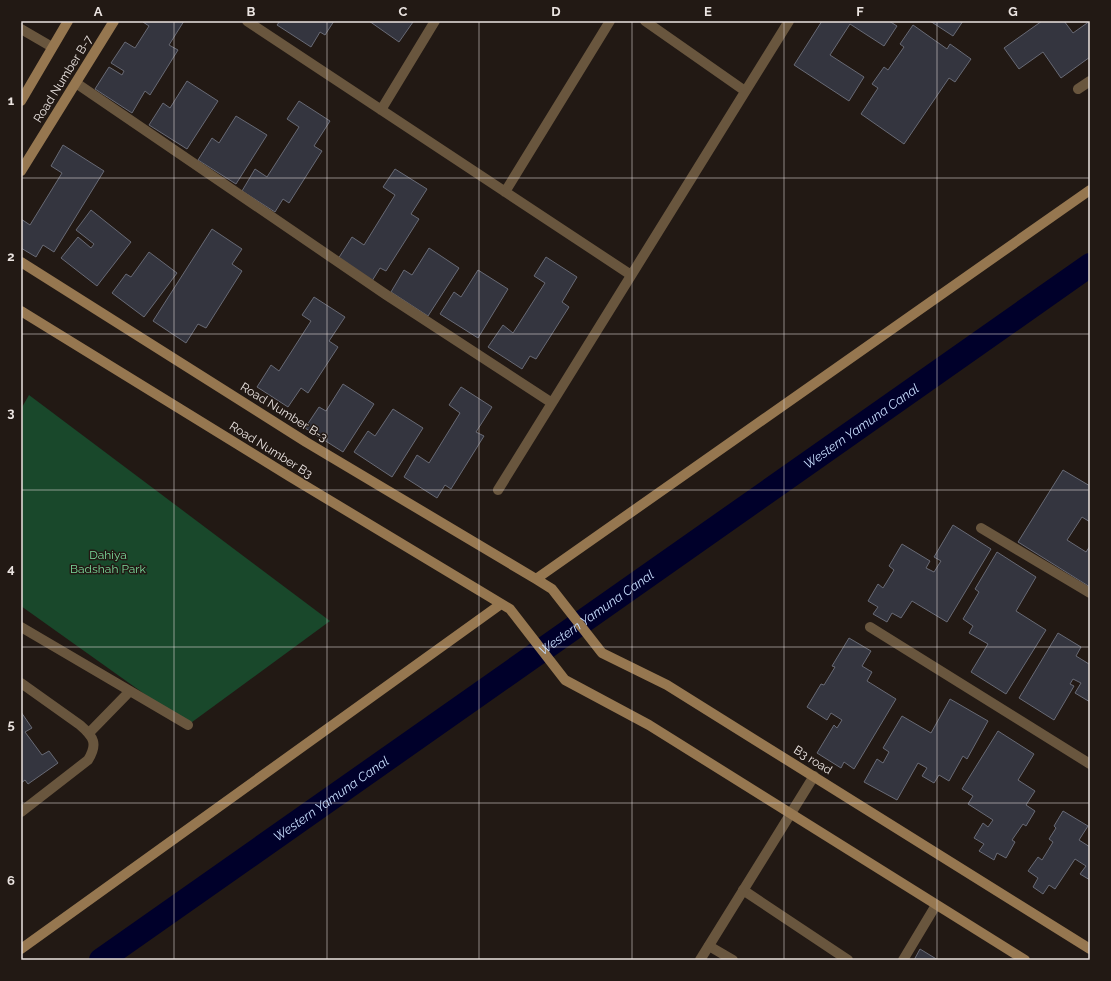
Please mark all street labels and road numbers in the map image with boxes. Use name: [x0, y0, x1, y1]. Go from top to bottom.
street label: Road Number B-7: [31, 33, 96, 125]
street label: Road Number B-3: [238, 380, 330, 444]
street label: Road Number B3: [227, 419, 315, 481]
street label: B3 road: [791, 743, 835, 777]

